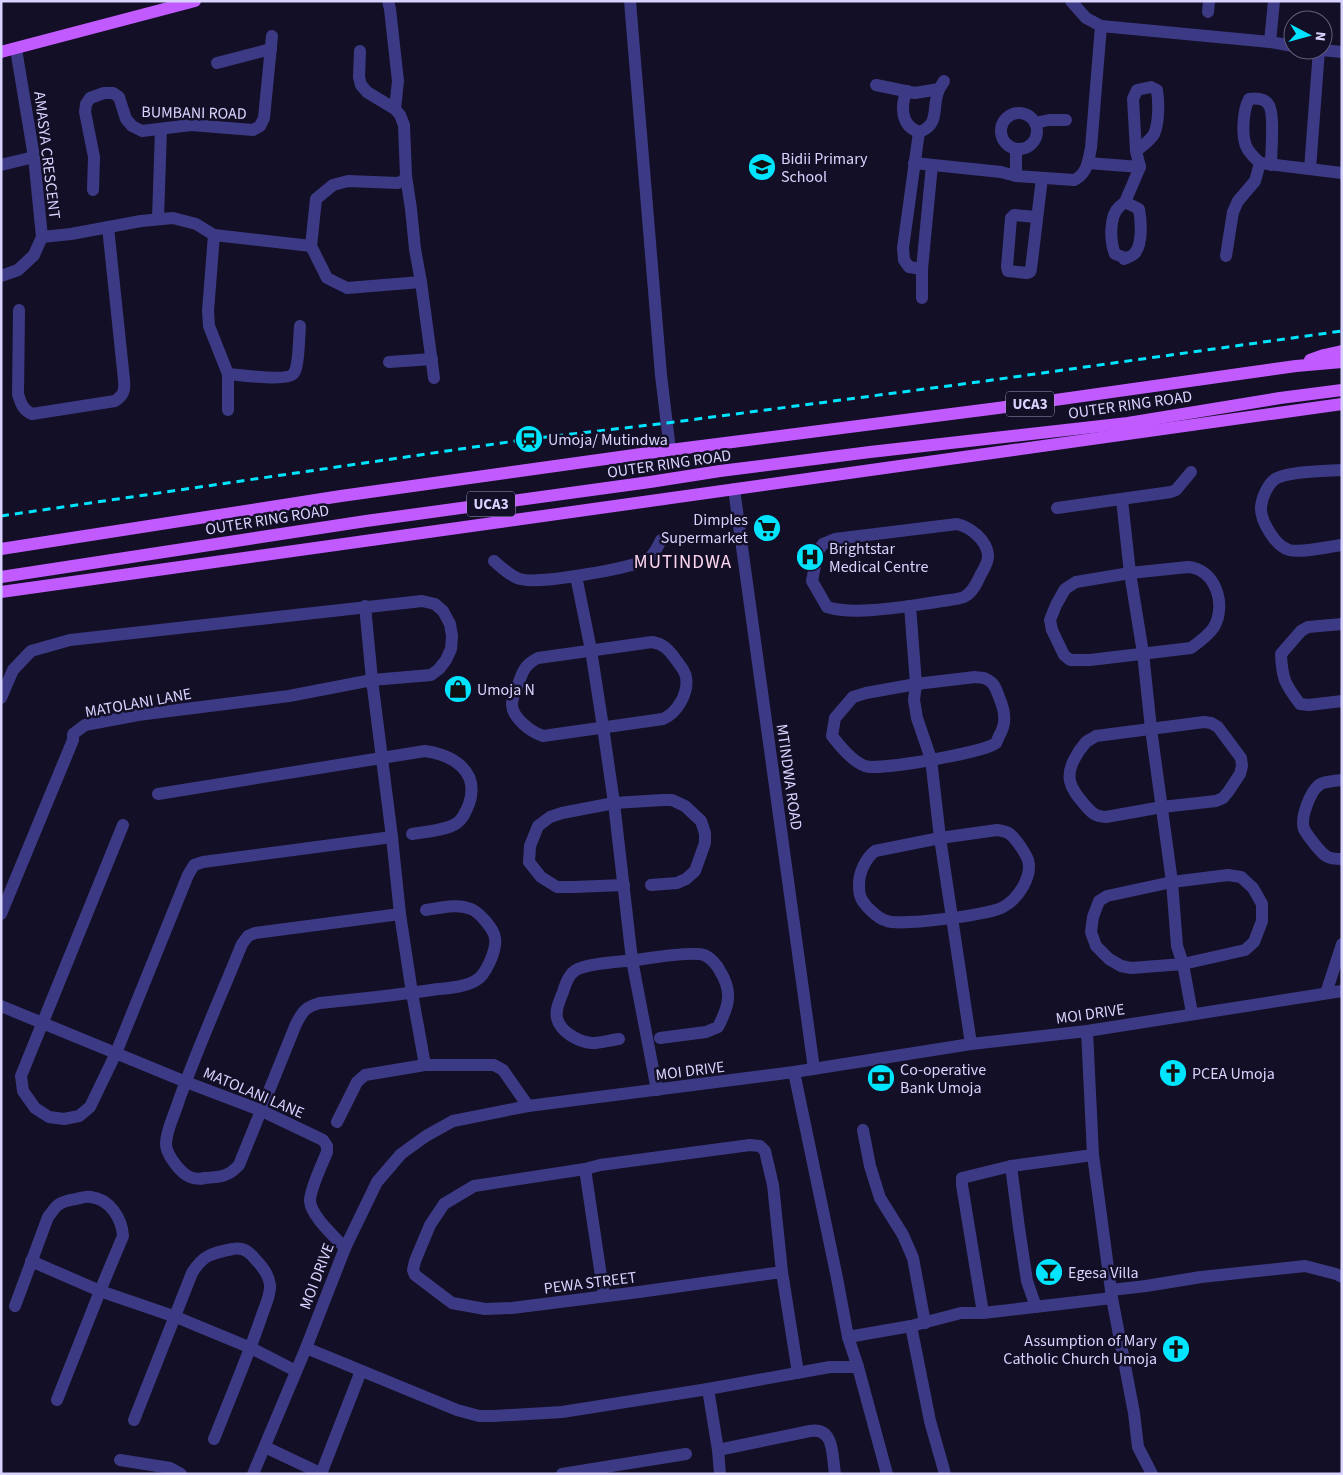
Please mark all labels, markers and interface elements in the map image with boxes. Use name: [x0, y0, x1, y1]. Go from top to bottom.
north arrow: [1283, 10, 1333, 60]
text: N: [1310, 31, 1330, 42]
street label: AMASYA CRESCENT: [28, 90, 66, 221]
street label: BUMBANI ROAD: [141, 101, 247, 125]
place label: Bidii Primary School: [781, 148, 868, 188]
school or university icon: Bidii Primary School: [747, 152, 777, 182]
street label: OUTER RING ROAD: [1067, 385, 1194, 425]
road number: UCA3: [1006, 392, 1054, 416]
station icon: Umoja/ Mutindwa: [514, 424, 544, 454]
place label: Umoja/ Mutindwa: [548, 429, 668, 451]
street label: OUTER RING ROAD: [606, 444, 733, 484]
road number: UCA3: [467, 492, 515, 516]
street label: OUTER RING ROAD: [204, 499, 331, 541]
place label: Dimples Supermarket: [661, 509, 749, 549]
supermarket icon: Dimples Supermarket: [752, 513, 782, 543]
place label: Brightstar Medical Centre: [829, 538, 928, 578]
hospital icon: Brightstar Medical Centre: [795, 542, 825, 572]
district label: MUTINDWA: [634, 549, 732, 576]
shop icon: Umoja N: [443, 674, 473, 704]
place label: Umoja N: [477, 679, 535, 701]
street label: MATOLANI LANE: [83, 683, 193, 723]
street label: MTINDWA ROAD: [771, 723, 807, 832]
street label: MOI DRIVE: [1054, 998, 1126, 1030]
street label: MOI DRIVE: [654, 1056, 726, 1086]
church icon: PCEA Umoja: [1158, 1058, 1188, 1088]
place label: Co-operative Bank Umoja: [900, 1059, 986, 1099]
street label: MATOLANI LANE: [200, 1062, 308, 1124]
bank icon: Co-operative Bank Umoja: [866, 1063, 896, 1093]
place label: PCEA Umoja: [1192, 1063, 1275, 1085]
street label: MOI DRIVE: [294, 1240, 340, 1313]
bar icon: Egesa Villa: [1034, 1257, 1064, 1287]
place label: Egesa Villa: [1068, 1262, 1139, 1284]
street label: PEWA STREET: [542, 1266, 638, 1300]
place label: Assumption of Mary Catholic Church Umoja: [1003, 1330, 1158, 1370]
church icon: Assumption of Mary Catholic Church Umoja: [1161, 1334, 1191, 1364]

